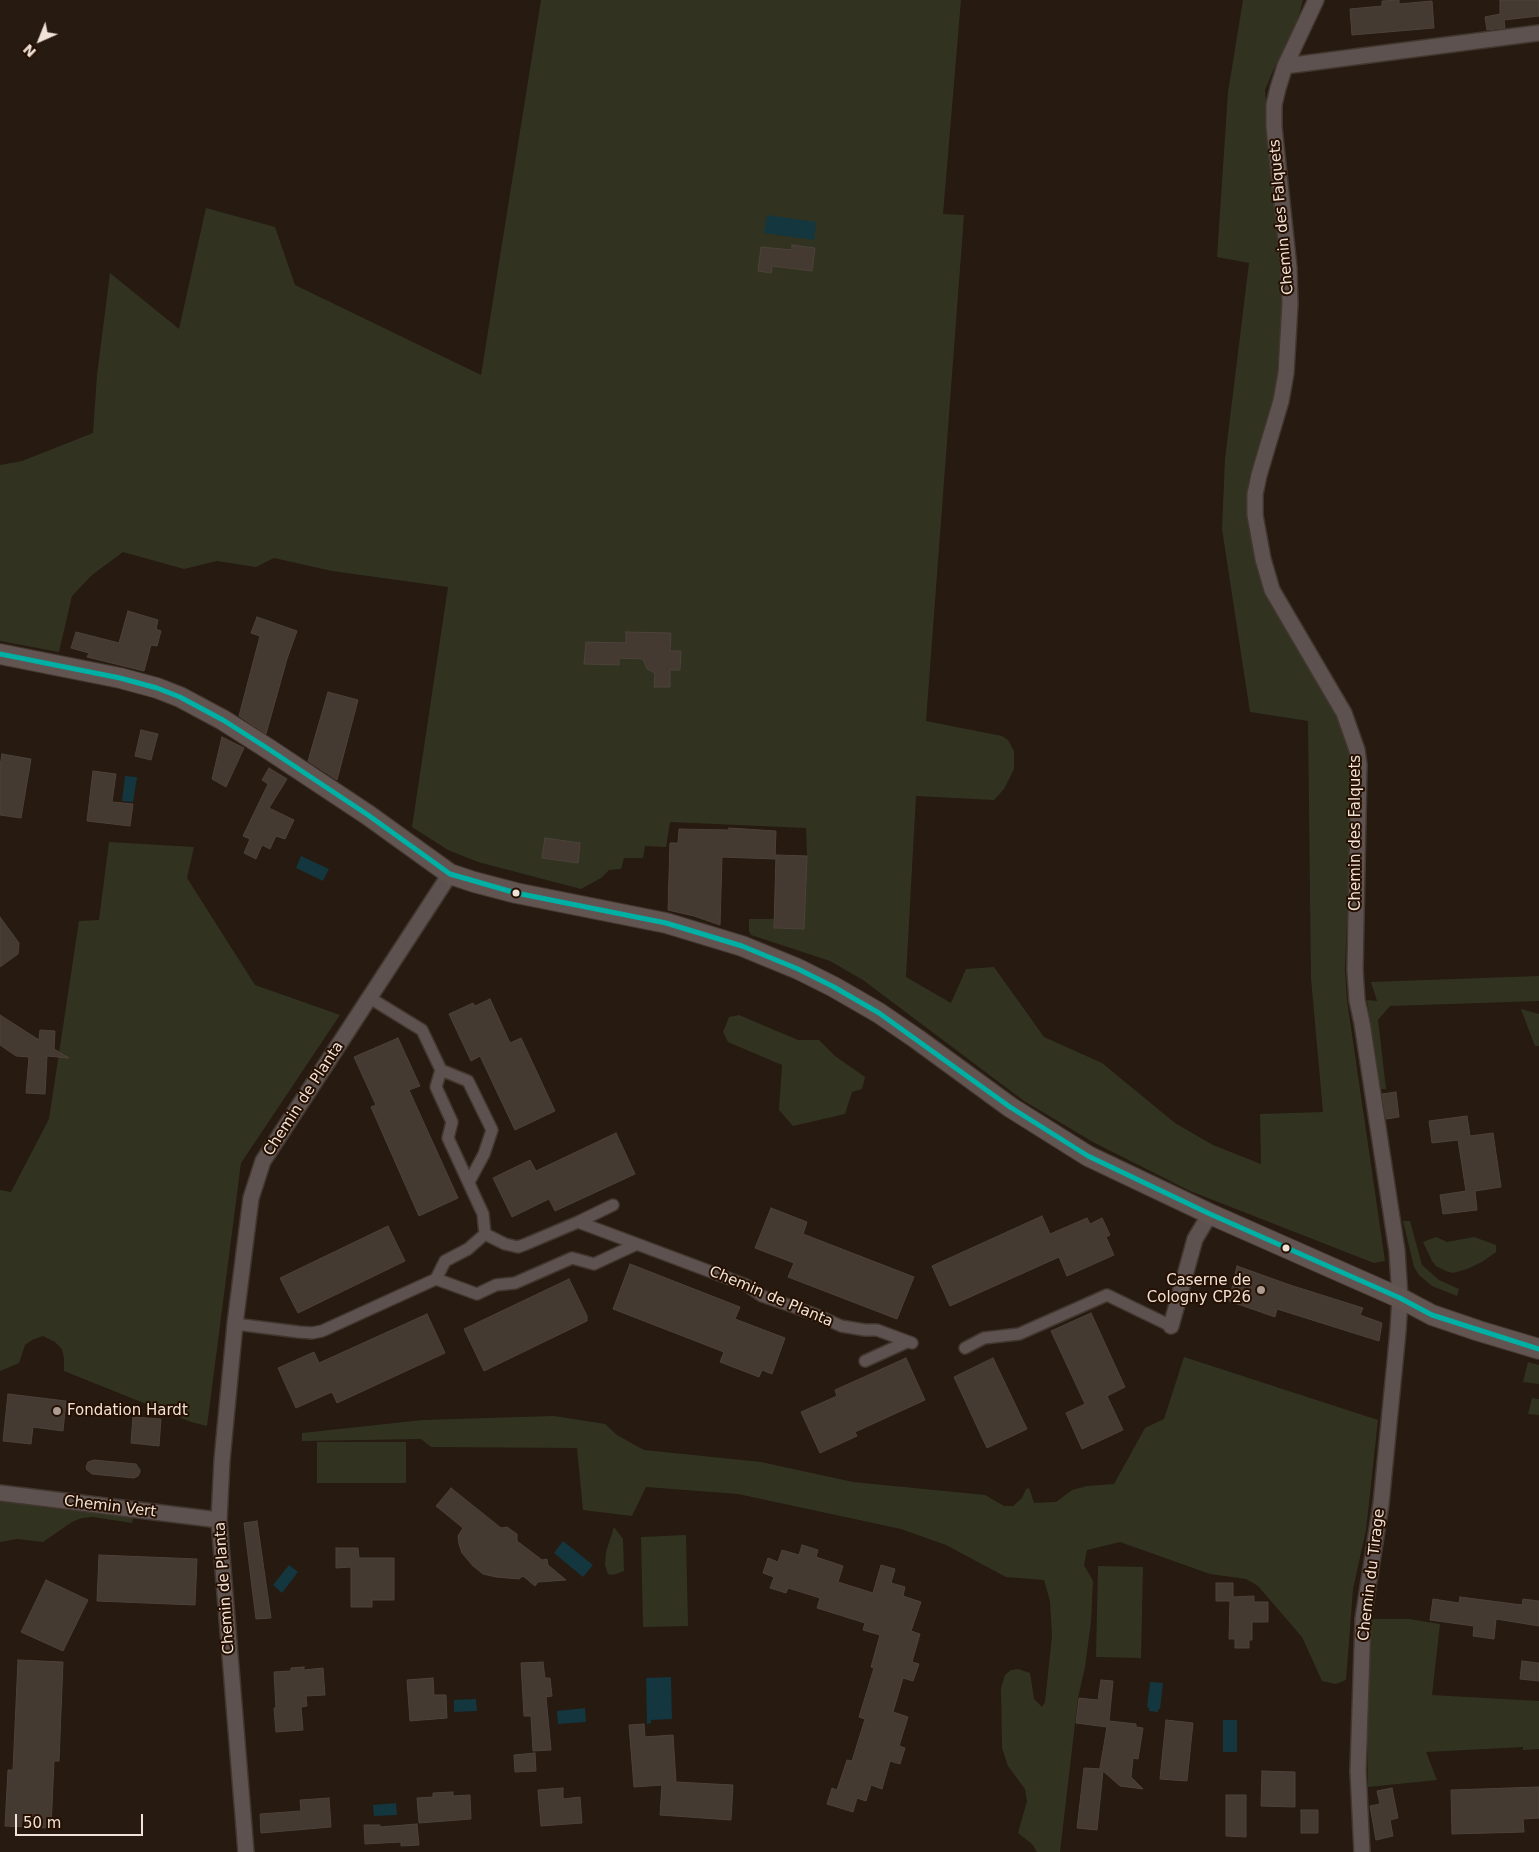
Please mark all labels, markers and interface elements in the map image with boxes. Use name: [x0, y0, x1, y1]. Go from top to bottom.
north arrow: [15, 15, 65, 65]
text: N: [20, 41, 39, 61]
street label: Chemin des Falquets: [1266, 138, 1298, 296]
street label: Chemin des Falquets: [1347, 755, 1365, 911]
unlabelled marker: [511, 888, 521, 898]
street label: Chemin de Planta: [260, 1038, 348, 1160]
unlabelled marker: [1281, 1243, 1291, 1253]
street label: Chemin de Planta: [706, 1263, 836, 1331]
place label: Caserne de Cologny CP26: [1147, 1272, 1251, 1307]
marker: Caserne de Cologny CP26: [1255, 1284, 1267, 1296]
place label: Fondation Hardt: [67, 1402, 188, 1420]
marker: Fondation Hardt: [51, 1405, 63, 1417]
street label: Chemin Vert: [63, 1492, 157, 1522]
street label: Chemin du Tirage: [1355, 1508, 1389, 1642]
street label: Chemin de Planta: [211, 1521, 239, 1655]
scale bar: [18, 1804, 145, 1836]
text: 50 m: [23, 1814, 61, 1832]

